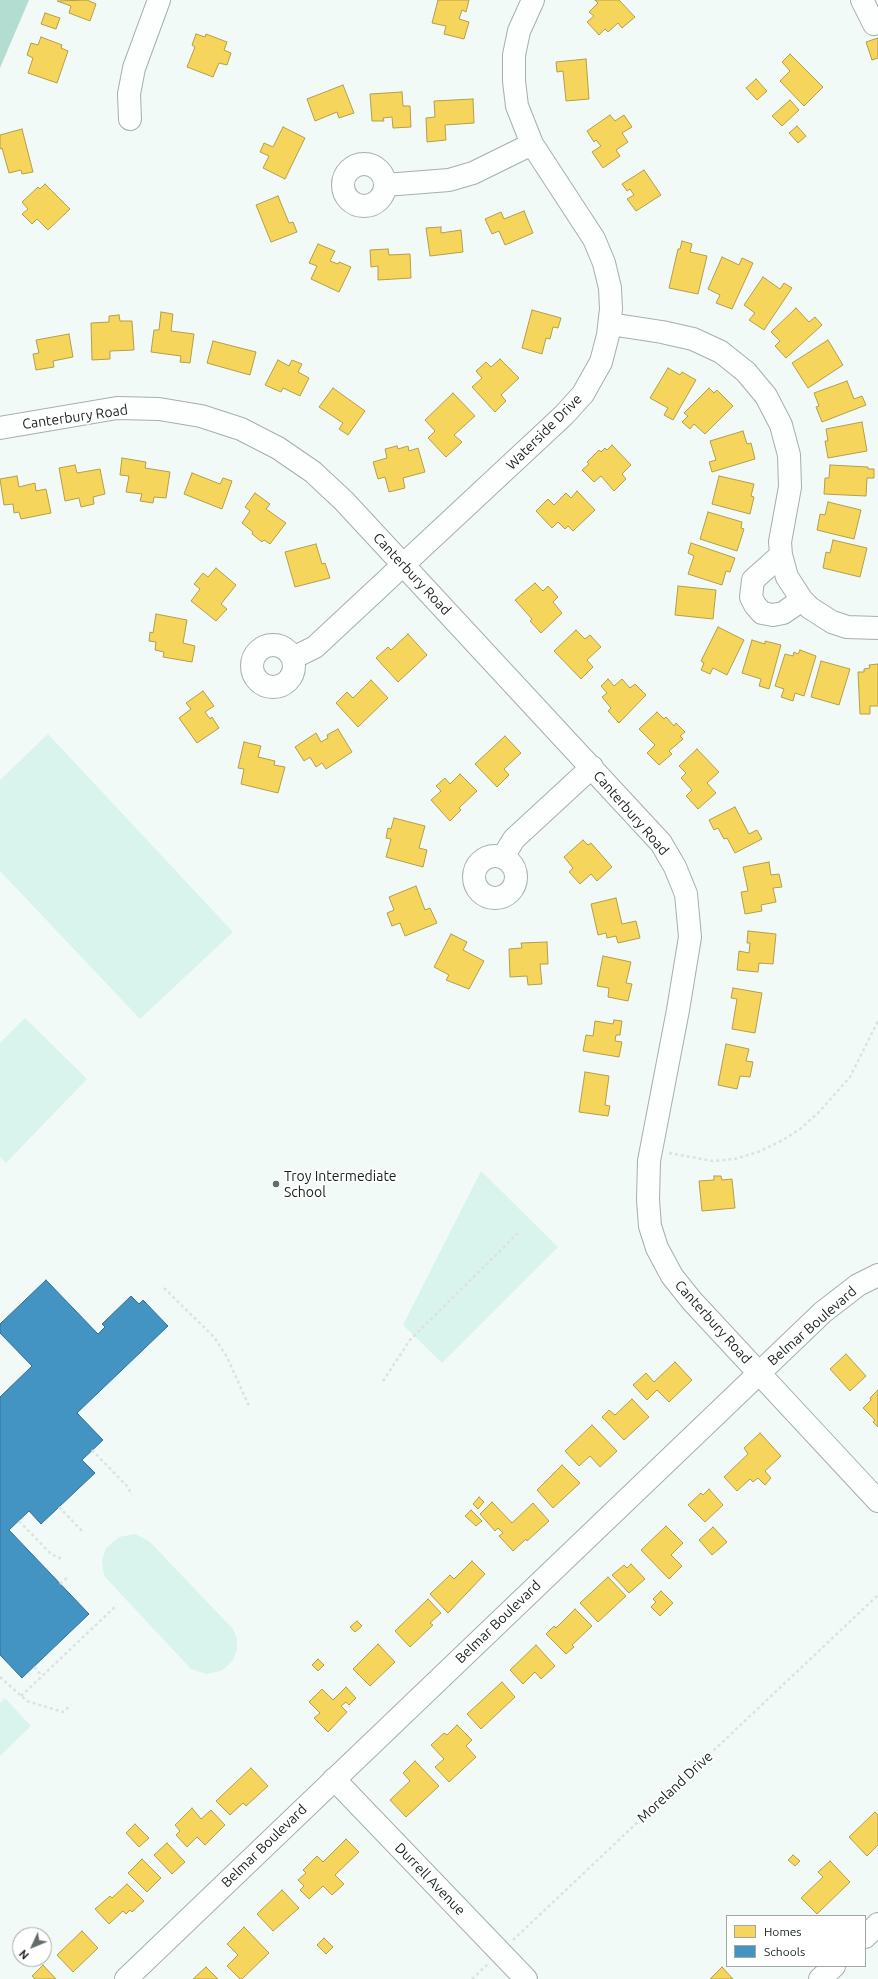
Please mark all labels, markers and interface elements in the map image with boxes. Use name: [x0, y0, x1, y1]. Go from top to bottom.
street label: Waterside Drive: [503, 391, 585, 473]
street label: Canterbury Road: [21, 401, 129, 433]
street label: Canterbury Road: [370, 529, 454, 619]
street label: Canterbury Road: [590, 767, 672, 859]
place label: Troy Intermediate School: [284, 1168, 397, 1200]
marker: Troy Intermediate School: [271, 1179, 281, 1189]
street label: Canterbury Road: [671, 1277, 755, 1367]
street label: Belmar Boulevard: [764, 1283, 860, 1369]
street label: Belmar Boulevard: [452, 1577, 544, 1667]
street label: Moreland Drive: [634, 1748, 716, 1826]
street label: Belmar Boulevard: [218, 1801, 310, 1891]
street label: Durrell Avenue: [391, 1839, 469, 1919]
legend: [726, 1915, 866, 1967]
text: Homes: [764, 1925, 802, 1938]
north arrow: [12, 1927, 52, 1967]
text: Schools: [764, 1945, 805, 1958]
text: N: [17, 1948, 31, 1962]

